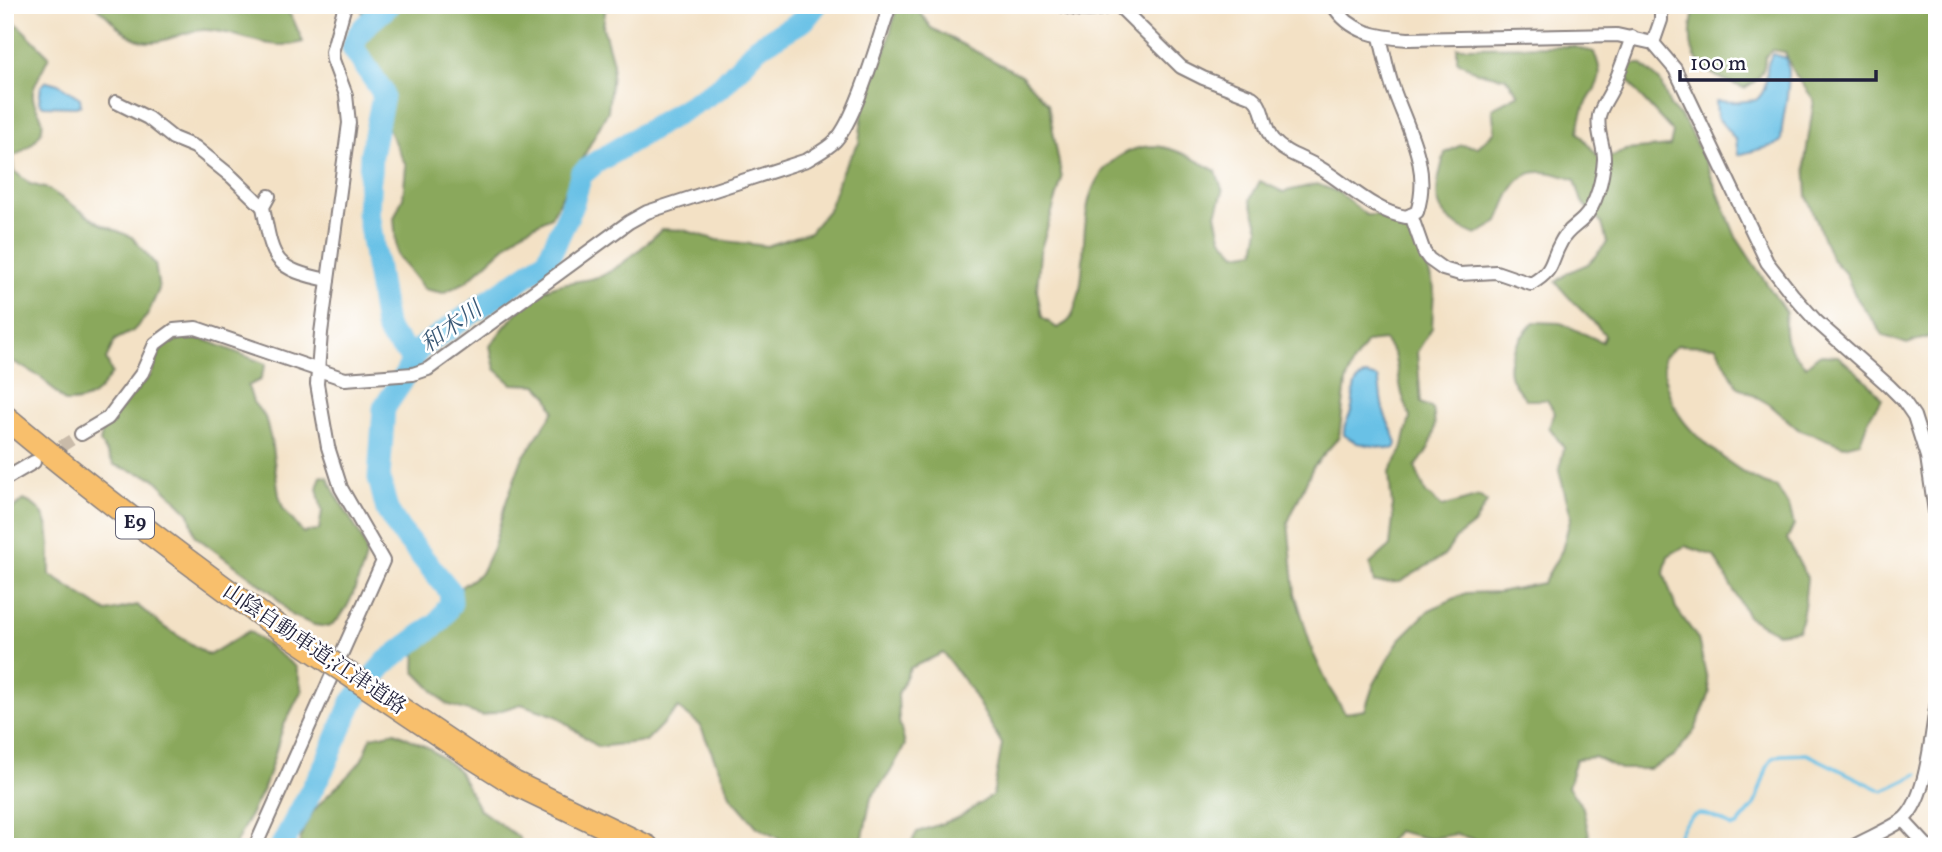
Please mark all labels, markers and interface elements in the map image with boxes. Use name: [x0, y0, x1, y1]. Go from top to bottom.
scale bar: [1680, 38, 1876, 82]
text: 100 m: [1690, 50, 1747, 79]
water label: 和木川: [415, 293, 492, 361]
road number: E9: [116, 508, 154, 538]
street label: 山陰自動車道;江津道路: [217, 578, 411, 722]

